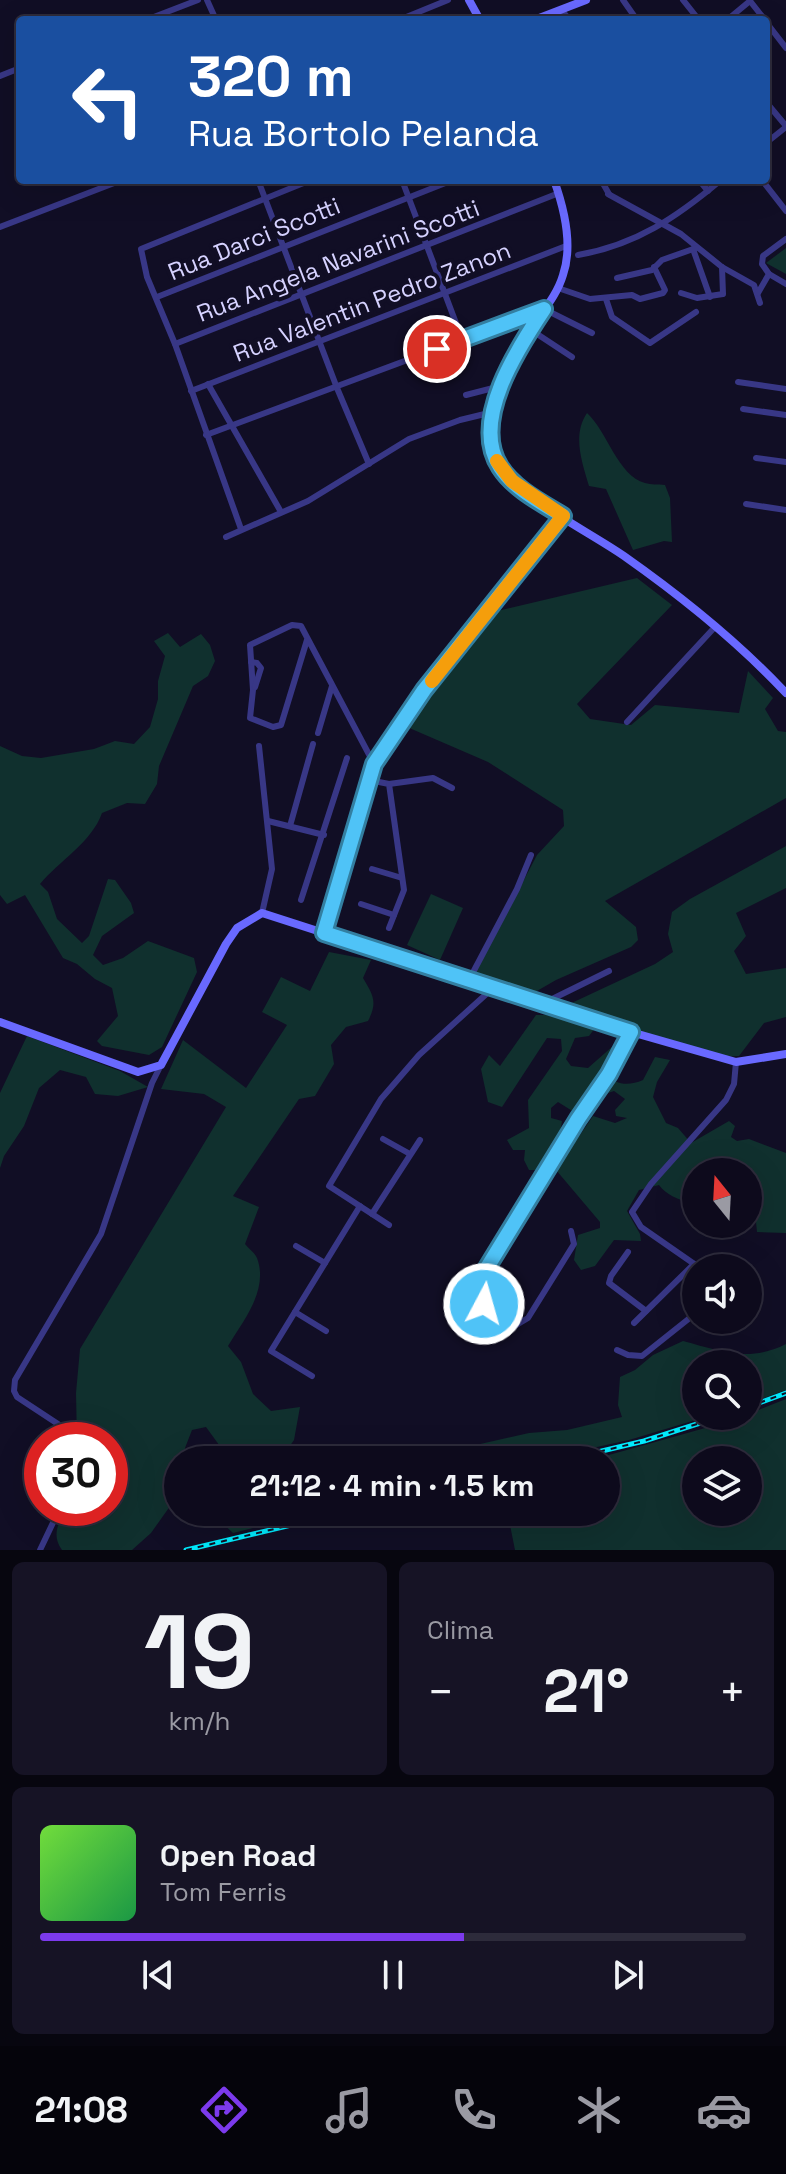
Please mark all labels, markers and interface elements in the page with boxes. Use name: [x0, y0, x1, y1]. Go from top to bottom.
text: 320 m: [188, 41, 354, 112]
icon: left: [56, 48, 160, 152]
text: Rua Bortolo Pelanda: [188, 111, 539, 157]
street label: Rua Darci Scotti: [163, 190, 344, 287]
street label: Rua Angela Navarini Scotti: [192, 192, 484, 329]
street label: Rua Valentin Pedro Zanon: [229, 234, 515, 369]
pin: [403, 315, 471, 383]
icon: arrive: [415, 327, 459, 371]
north arrow: [682, 1158, 762, 1238]
map controls: [682, 1158, 762, 1526]
button: sound: [682, 1254, 762, 1334]
position arrow: [442, 1262, 526, 1346]
button: search: [682, 1350, 762, 1430]
speed limit sign: 30: [24, 1422, 128, 1526]
button: layers: [682, 1446, 762, 1526]
text: 21:12 · 4 min · 1.5 km: [250, 1466, 534, 1505]
text: 19: [144, 1586, 255, 1718]
text: Clima: [427, 1613, 494, 1647]
text: 21°: [543, 1653, 630, 1730]
text: −: [427, 1664, 454, 1720]
text: +: [719, 1664, 746, 1720]
text: km/h: [169, 1704, 230, 1738]
text: Open Road: [160, 1836, 316, 1875]
text: Tom Ferris: [160, 1875, 287, 1909]
icon: previous: [136, 1953, 180, 1997]
icon: pause: [371, 1953, 415, 1997]
icon: next: [606, 1953, 650, 1997]
icon: directions: [196, 2082, 252, 2138]
icon: music: [321, 2082, 377, 2138]
icon: phone: [446, 2082, 502, 2138]
icon: climate: [571, 2082, 627, 2138]
icon: car: [696, 2082, 752, 2138]
text: 21:08: [34, 2087, 128, 2133]

